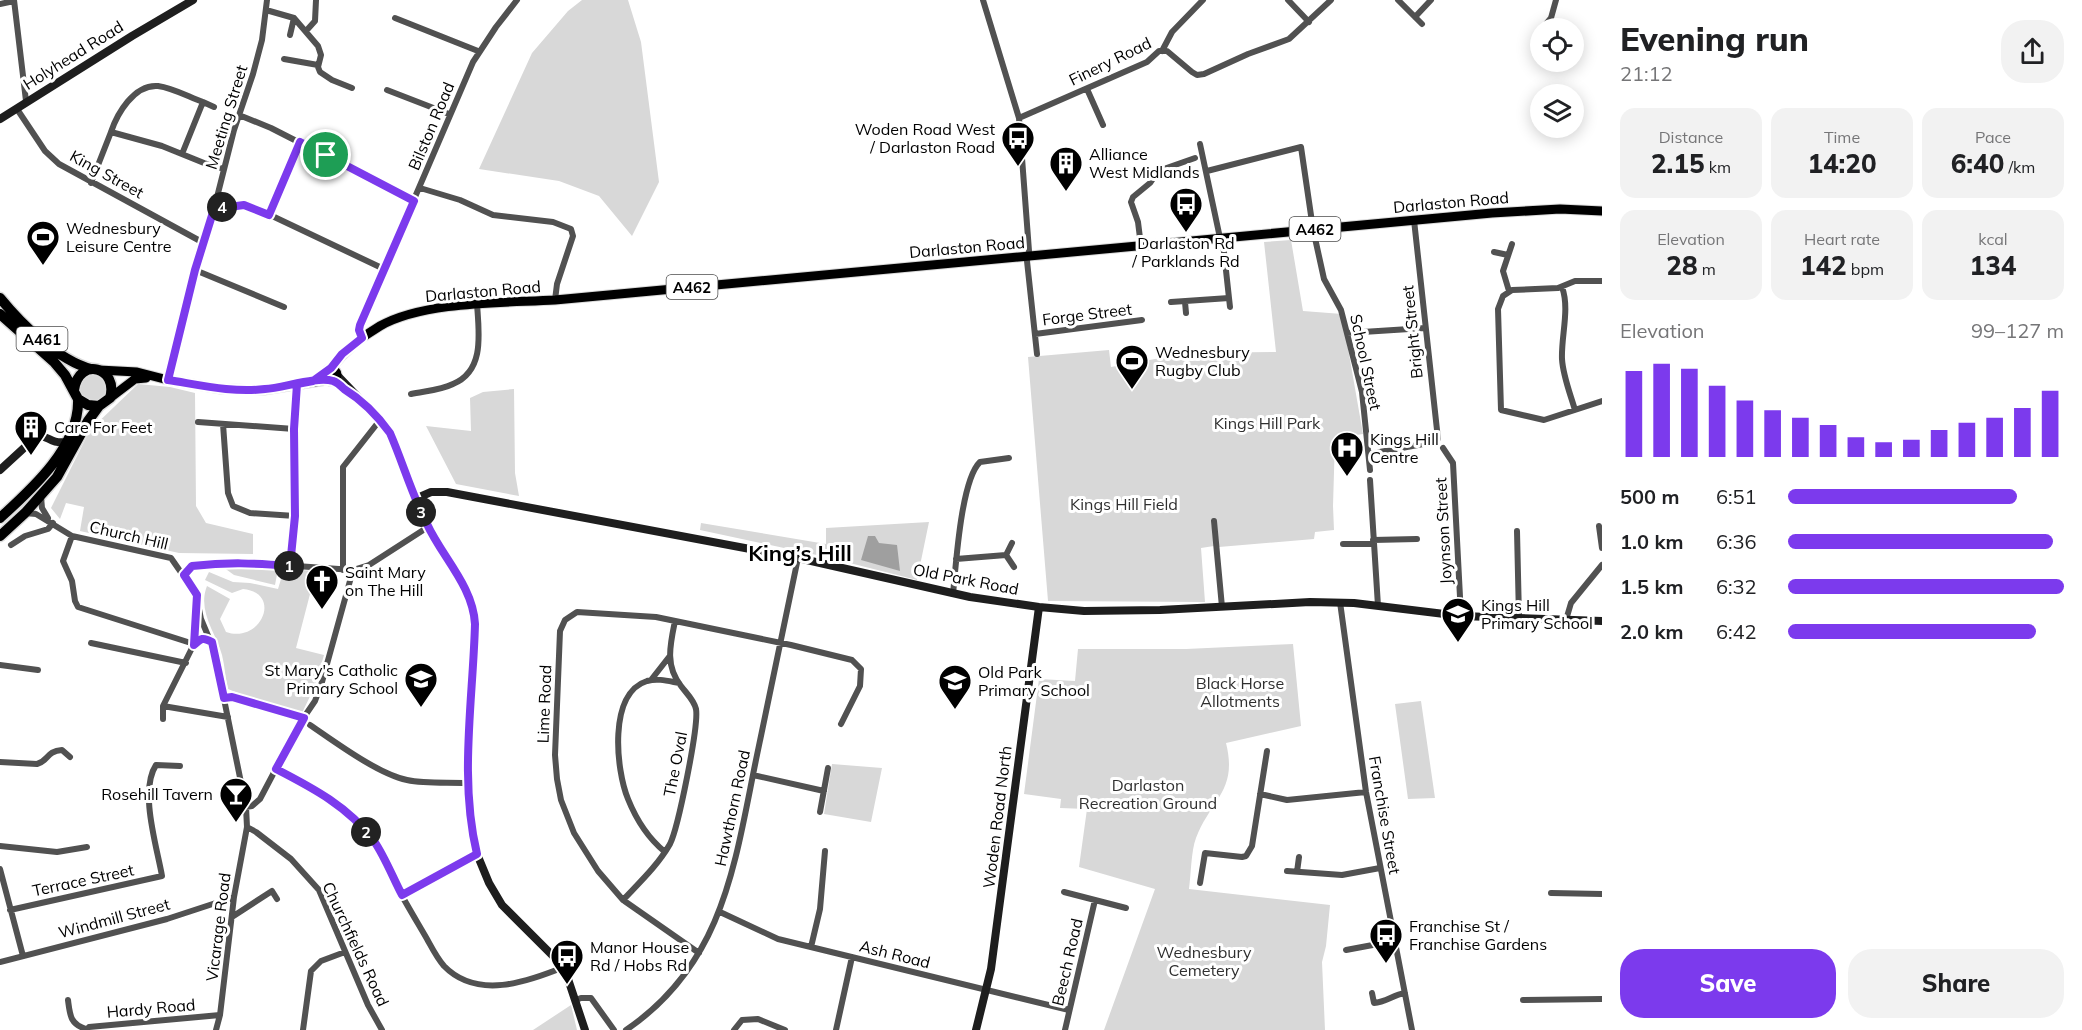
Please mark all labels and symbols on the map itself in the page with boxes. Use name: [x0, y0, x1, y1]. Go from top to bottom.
street label: Holyhead Road: [19, 16, 127, 94]
street label: Finery Road: [1066, 32, 1154, 90]
street label: Meeting Street: [201, 62, 251, 172]
street label: Bilston Road: [403, 79, 459, 173]
place label: Woden Road West / Darlaston Road: [855, 119, 995, 157]
bus stop icon: Woden Road West / Darlaston Road: [1000, 120, 1036, 167]
pin: [300, 129, 351, 180]
place label: Alliance West Midlands: [1089, 144, 1200, 182]
building icon: Alliance West Midlands: [1048, 145, 1084, 192]
street label: King Street: [67, 146, 148, 203]
bus stop icon: Darlaston Rd / Parklands Rd: [1168, 186, 1204, 233]
street label: Darlaston Road: [1392, 187, 1510, 217]
pin: 4: [207, 192, 237, 222]
road number: A462: [1290, 217, 1340, 241]
place label: Wednesbury Leisure Centre: [66, 218, 171, 256]
sports icon: Wednesbury Leisure Centre: [25, 219, 61, 266]
street label: Darlaston Road: [908, 232, 1026, 262]
place label: Darlaston Rd / Parklands Rd: [1131, 233, 1240, 271]
road number: A462: [666, 275, 718, 299]
street label: Darlaston Road: [424, 276, 542, 306]
street label: Bright Street: [1397, 284, 1427, 380]
street label: Forge Street: [1041, 299, 1133, 329]
street label: School Street: [1346, 312, 1386, 412]
road number: A461: [16, 327, 68, 351]
place label: Wednesbury Rugby Club: [1155, 342, 1250, 380]
sports icon: Wednesbury Rugby Club: [1114, 343, 1150, 390]
building icon: Care For Feet: [13, 409, 49, 456]
park label: Kings Hill Park: [1214, 413, 1321, 433]
place label: Care For Feet: [54, 417, 153, 437]
place label: Kings Hill Centre: [1370, 429, 1439, 467]
hospital icon: Kings Hill Centre: [1329, 430, 1365, 477]
street label: Joynson Street: [1430, 477, 1456, 585]
park label: Kings Hill Field: [1070, 494, 1178, 514]
pin: 3: [406, 497, 436, 527]
street label: Church Hill: [88, 516, 170, 554]
district label: King’s Hill: [748, 539, 852, 567]
pin: 1: [274, 551, 304, 581]
street label: Old Park Road: [912, 559, 1020, 599]
place label: Saint Mary on The Hill: [345, 562, 426, 600]
church icon: Saint Mary on The Hill: [304, 563, 340, 610]
place label: Kings Hill Primary School: [1481, 595, 1593, 633]
school or university icon: Kings Hill Primary School: [1440, 596, 1476, 643]
place label: St Mary's Catholic Primary School: [265, 660, 398, 698]
school or university icon: St Mary's Catholic Primary School: [403, 661, 439, 708]
place label: Old Park Primary School: [978, 662, 1090, 700]
school or university icon: Old Park Primary School: [937, 663, 973, 710]
street label: Lime Road: [533, 664, 555, 744]
park label: Black Horse Allotments: [1196, 673, 1284, 711]
street label: The Oval: [659, 730, 691, 798]
street label: Woden Road North: [978, 745, 1016, 889]
street label: Hawthorn Road: [710, 748, 754, 868]
street label: Franchise Street: [1365, 754, 1405, 876]
park label: Darlaston Recreation Ground: [1079, 775, 1217, 813]
bar icon: Rosehill Tavern: [218, 776, 254, 823]
place label: Rosehill Tavern: [101, 784, 213, 804]
pin: 2: [351, 817, 381, 847]
street label: Terrace Street: [30, 859, 136, 901]
street label: Vicarage Road: [201, 871, 235, 983]
street label: Churchfields Road: [318, 879, 394, 1009]
street label: Windmill Street: [56, 893, 172, 942]
street label: Beech Road: [1047, 916, 1087, 1008]
place label: Franchise St / Franchise Gardens: [1409, 916, 1547, 954]
bus stop icon: Franchise St / Franchise Gardens: [1368, 917, 1404, 964]
street label: Ash Road: [857, 936, 933, 972]
place label: Manor House Rd / Hobs Rd: [590, 937, 689, 975]
bus stop icon: Manor House Rd / Hobs Rd: [549, 938, 585, 985]
park label: Wednesbury Cemetery: [1157, 942, 1252, 980]
street label: Hardy Road: [106, 994, 196, 1022]

